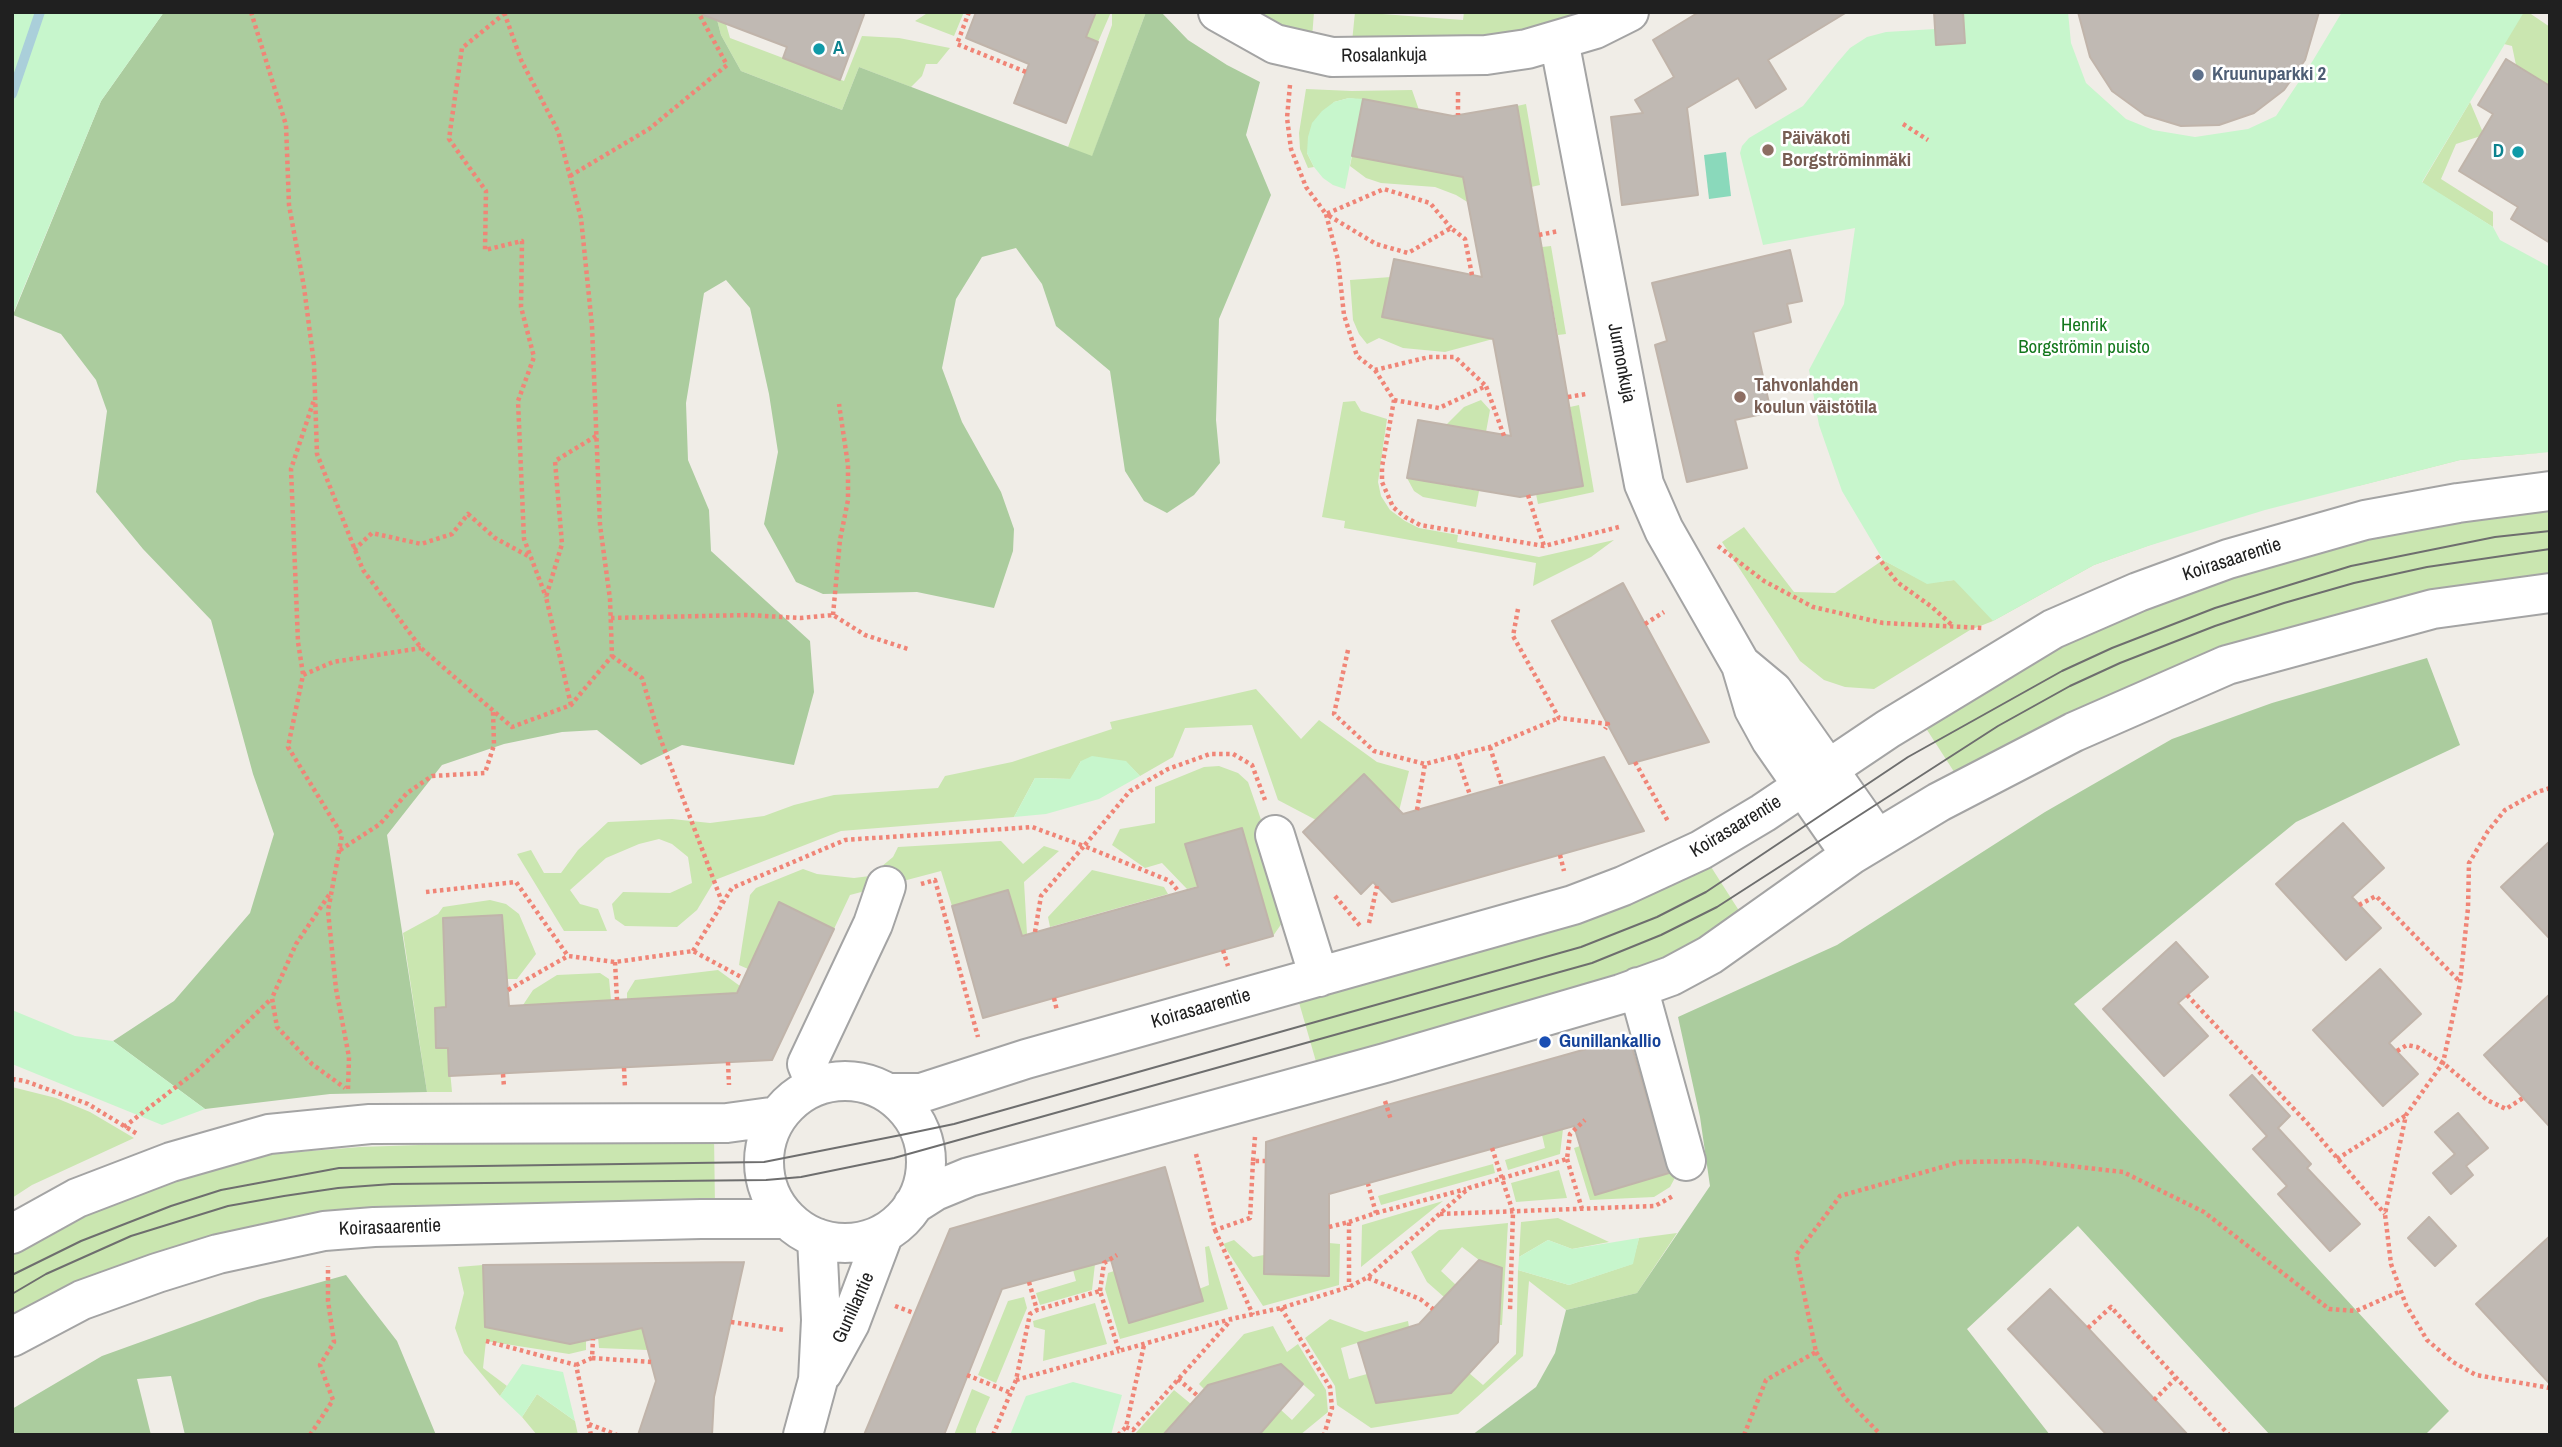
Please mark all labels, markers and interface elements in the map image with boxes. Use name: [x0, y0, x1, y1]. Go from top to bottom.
place label: A: [833, 38, 844, 60]
marker: A: [811, 41, 827, 57]
street label: Rosalankuja: [1341, 44, 1427, 68]
place label: Kruunuparkki 2: [2212, 64, 2326, 86]
marker: Kruunuparkki 2: [2190, 67, 2206, 83]
place label: Päiväkoti Borgströminmäki: [1782, 128, 1911, 172]
place label: D: [2493, 141, 2504, 163]
marker: Päiväkoti Borgströminmäki: [1760, 142, 1776, 158]
marker: D: [2510, 144, 2526, 160]
park label: Henrik Borgströmin puisto: [2018, 315, 2150, 359]
street label: Jurmonkuja: [1602, 321, 1640, 405]
place label: Tahvonlahden koulun väistötila: [1754, 375, 1877, 419]
marker: Tahvonlahden koulun väistötila: [1732, 389, 1748, 405]
street label: Koirasaarentie: [2180, 533, 2284, 587]
street label: Koirasaarentie: [1686, 791, 1786, 863]
street label: Koirasaarentie: [1149, 984, 1253, 1034]
place label: Gunillankallio: [1559, 1031, 1661, 1053]
marker: Gunillankallio: [1537, 1034, 1553, 1050]
street label: Koirasaarentie: [339, 1215, 441, 1241]
street label: Gunillantie: [828, 1269, 880, 1347]

